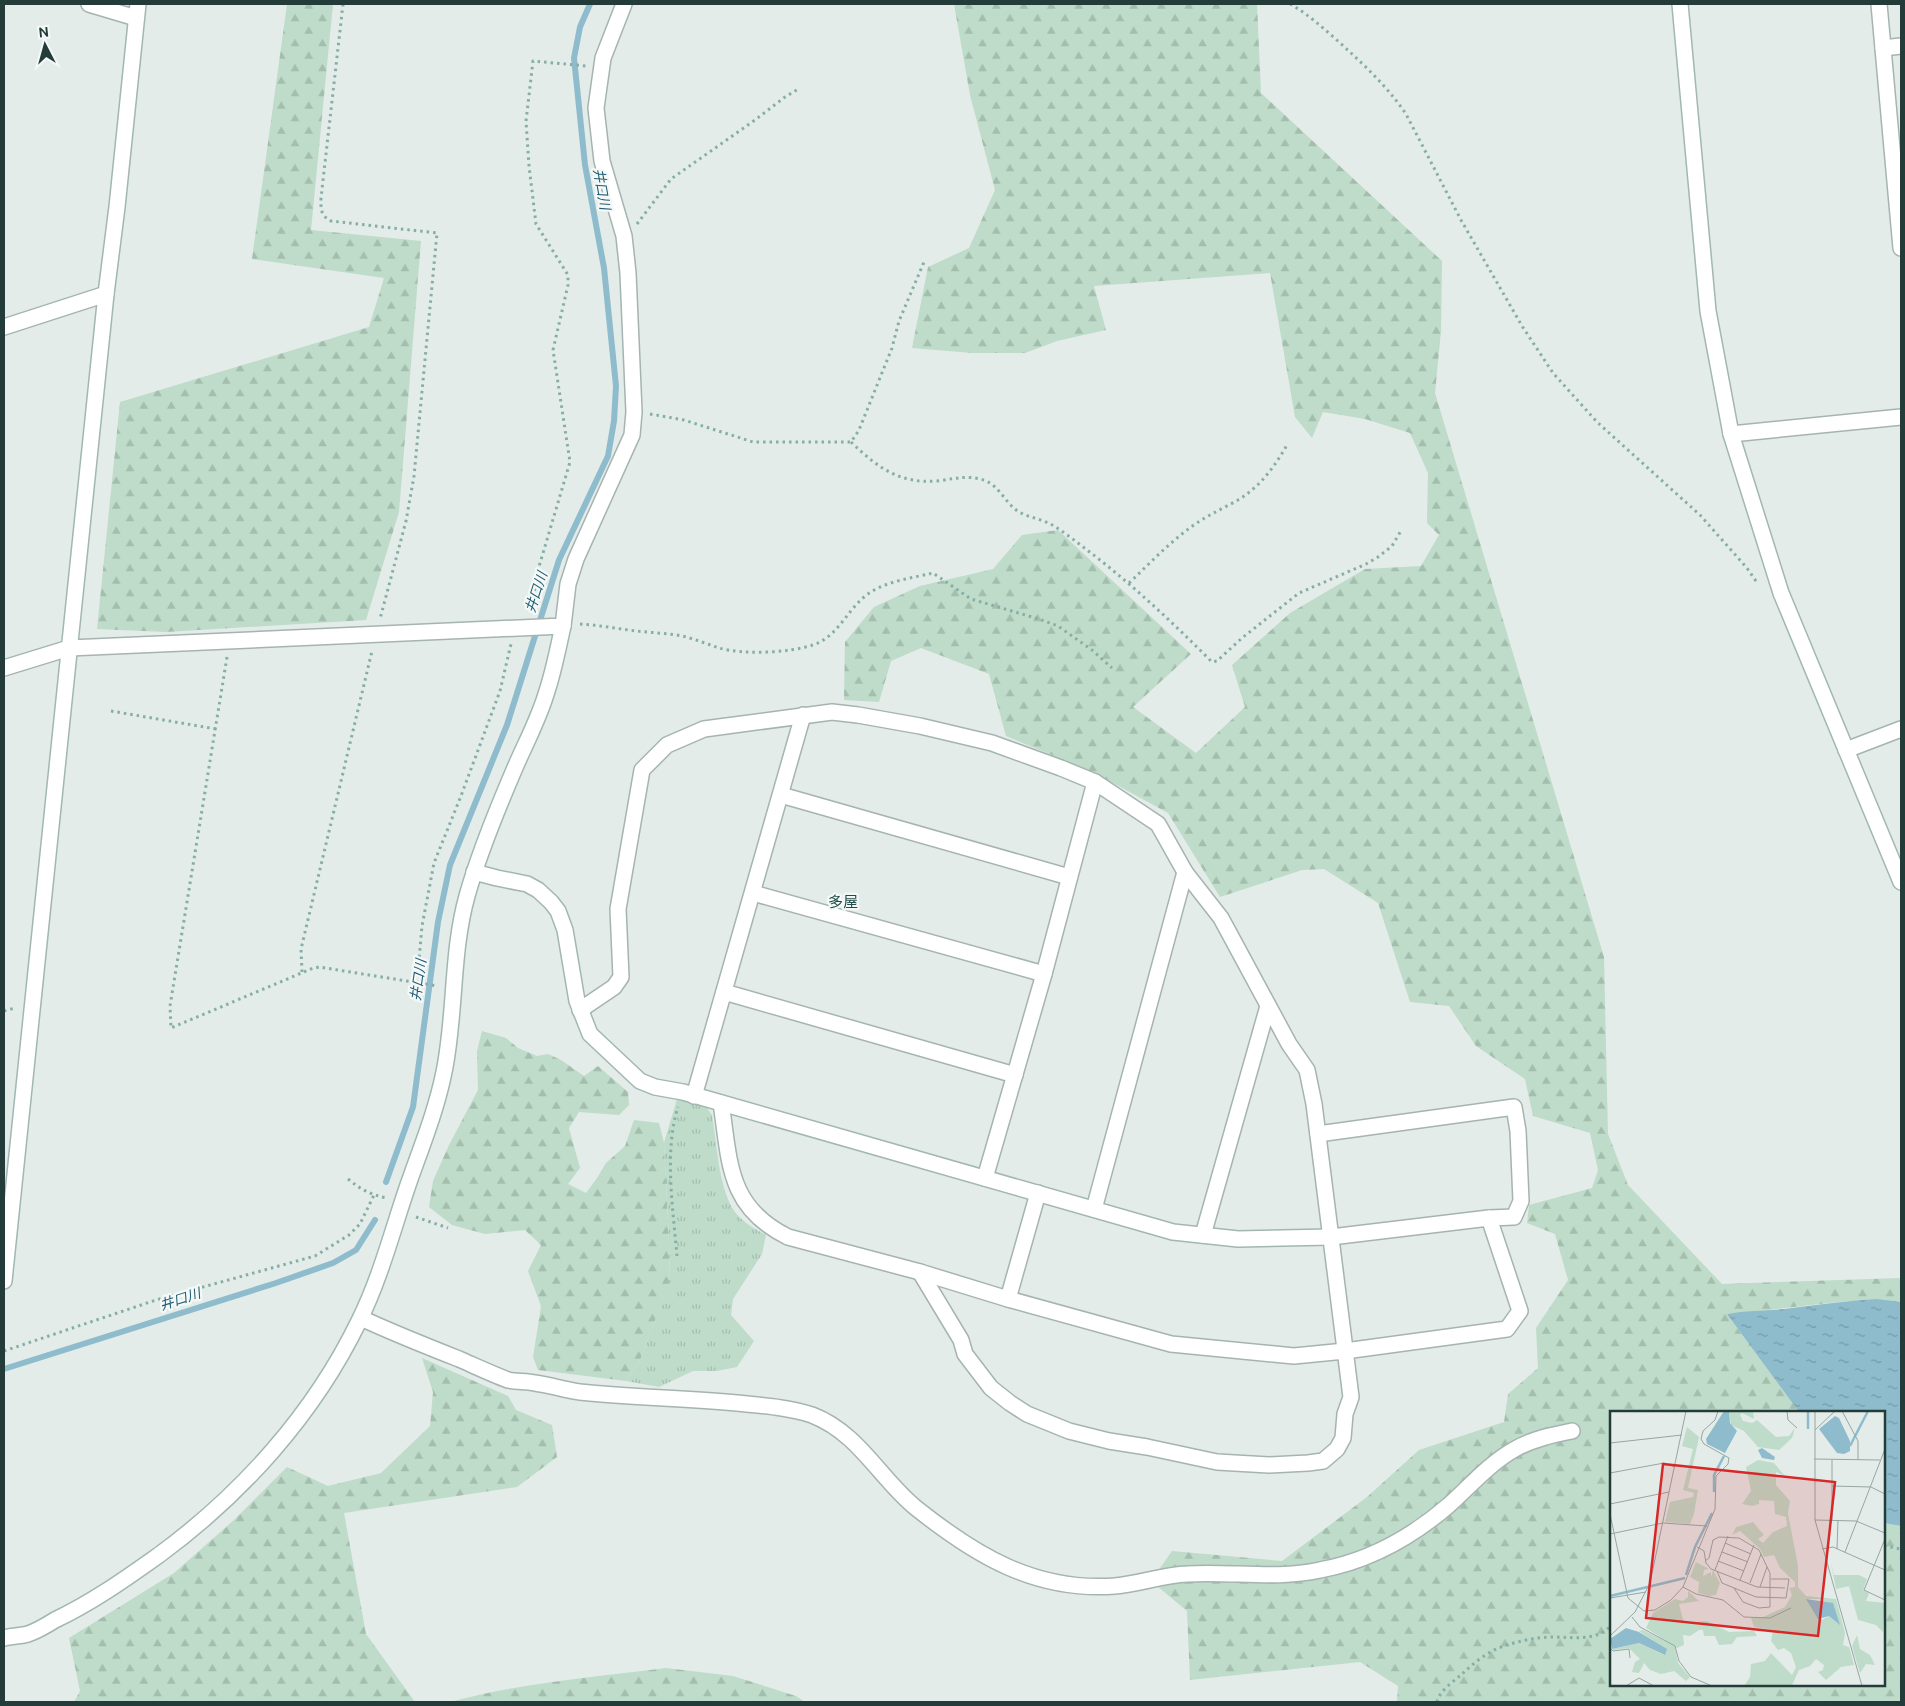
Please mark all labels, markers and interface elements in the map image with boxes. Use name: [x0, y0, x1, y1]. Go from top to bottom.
north arrow: [20, 20, 70, 70]
text: N: [38, 24, 50, 41]
water label: 井口川: [590, 167, 614, 213]
water label: 井口川: [522, 568, 551, 614]
district label: 多屋: [828, 893, 858, 910]
water label: 井口川: [407, 956, 429, 1002]
water label: 井口川: [158, 1284, 204, 1313]
inset map: [1610, 1411, 1885, 1686]

